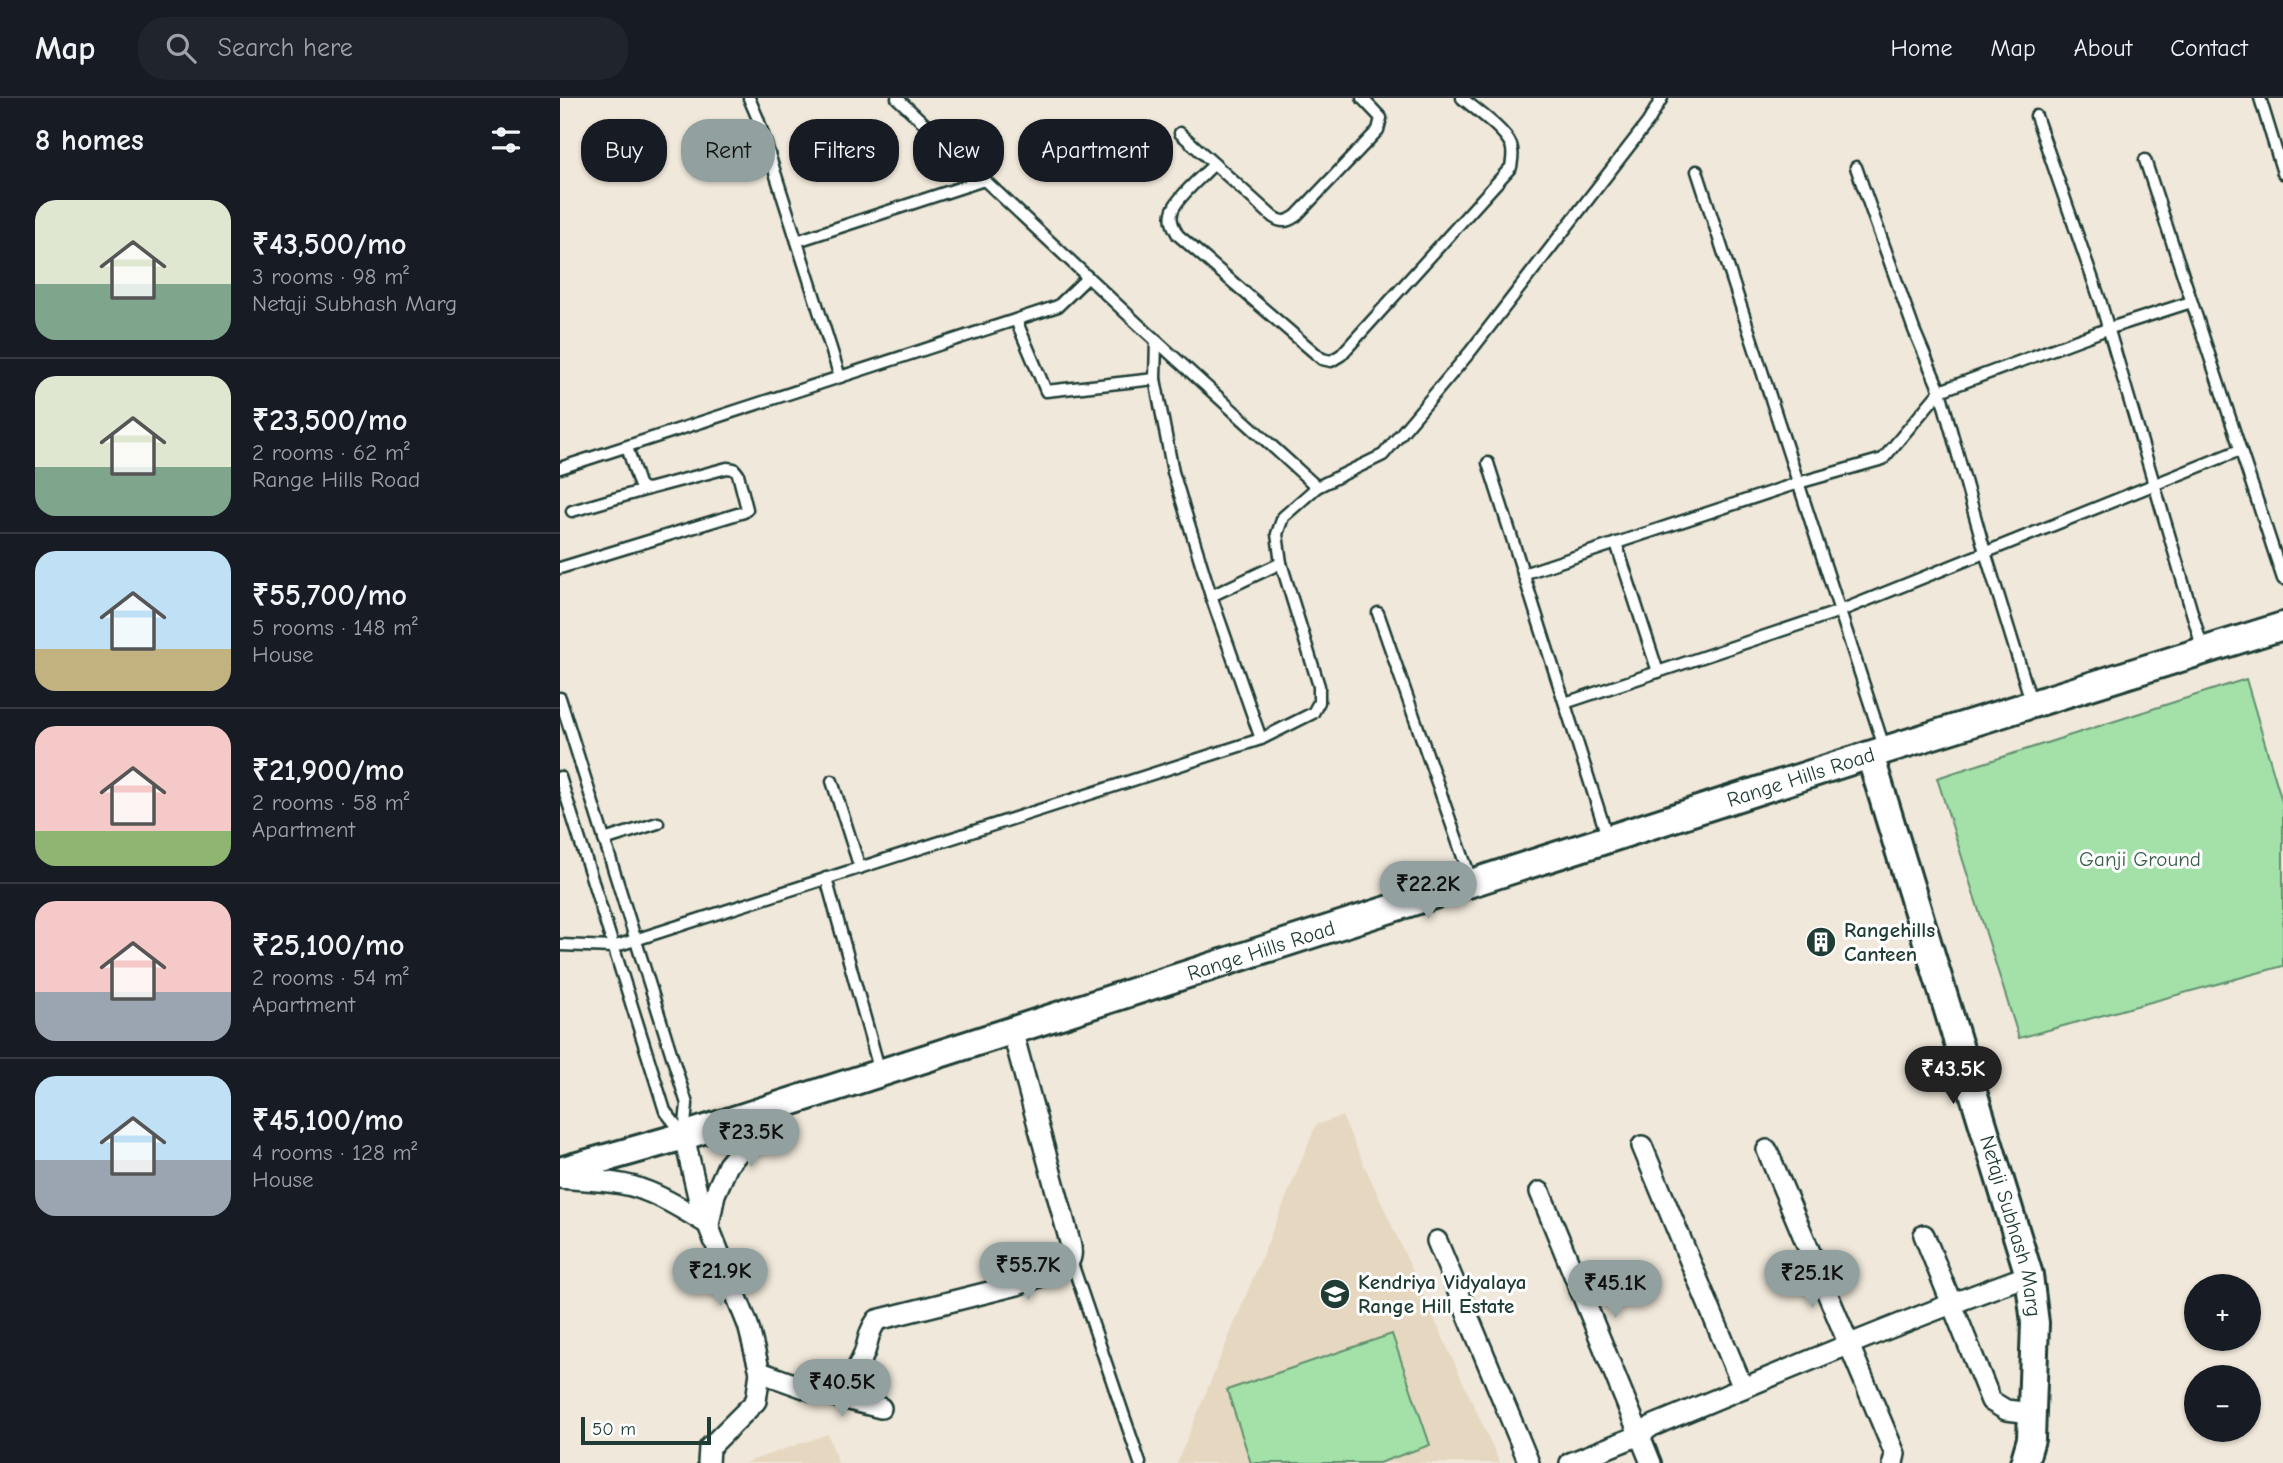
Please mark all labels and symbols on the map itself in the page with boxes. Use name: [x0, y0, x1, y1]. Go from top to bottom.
street label: Range Hills Road: [1724, 742, 1878, 812]
park label: Ganji Ground: [2079, 847, 2201, 871]
pin: ₹22.2K: [1371, 862, 1485, 921]
street label: Range Hills Road: [1184, 916, 1338, 985]
place label: Rangehills Canteen: [1844, 918, 1935, 966]
building icon: Rangehills Canteen: [1804, 925, 1838, 959]
pin: ₹43.5K: [1896, 1046, 2010, 1106]
pin: ₹23.5K: [694, 1110, 808, 1169]
street label: Netaji Subhash Marg: [1975, 1132, 2046, 1318]
pin: ₹55.7K: [971, 1242, 1085, 1302]
pin: ₹21.9K: [663, 1248, 777, 1308]
pin: ₹25.1K: [1755, 1250, 1869, 1310]
pin: ₹45.1K: [1558, 1260, 1672, 1320]
place label: Kendriya Vidyalaya Range Hill Estate: [1358, 1270, 1526, 1318]
school or university icon: Kendriya Vidyalaya Range Hill Estate: [1318, 1277, 1352, 1311]
pin: ₹40.5K: [785, 1360, 899, 1419]
scale bar: [581, 1414, 710, 1446]

